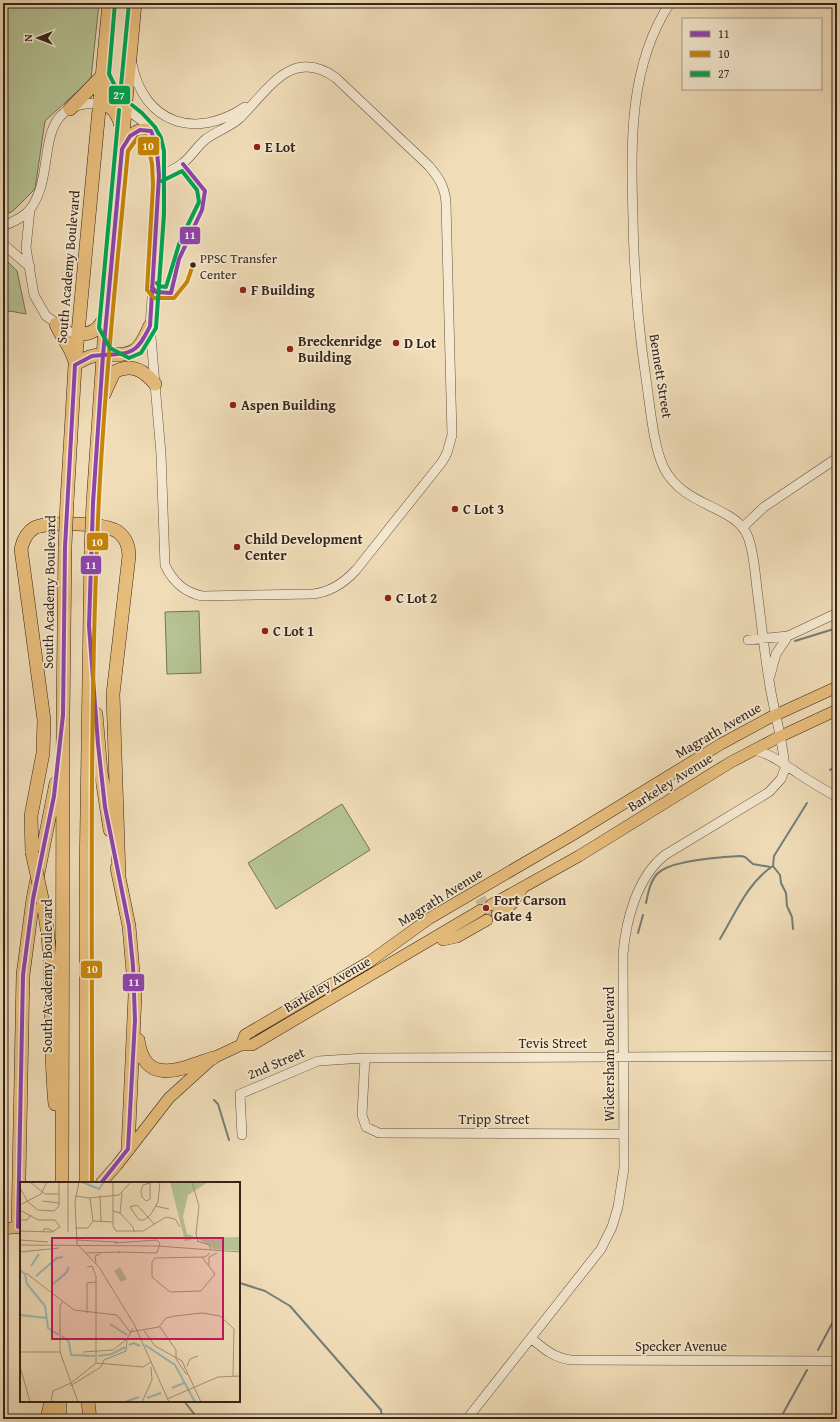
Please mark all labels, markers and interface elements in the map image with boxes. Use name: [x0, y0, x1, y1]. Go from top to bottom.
north arrow: [18, 18, 58, 58]
legend: [682, 18, 822, 90]
text: 11: [718, 25, 730, 42]
text: N: [20, 34, 36, 42]
text: 10: [718, 45, 730, 62]
text: 27: [718, 65, 730, 82]
line badge: 27: [108, 85, 131, 105]
text: 27: [113, 87, 125, 103]
line badge: 10: [137, 136, 160, 156]
place label: E Lot: [265, 137, 296, 157]
text: 10: [142, 138, 154, 154]
marker: E Lot: [252, 142, 262, 152]
street label: South Academy Boulevard: [51, 189, 85, 345]
line badge: 11: [179, 226, 201, 245]
text: 11: [184, 227, 196, 243]
place label: PPSC Transfer Center: [200, 249, 278, 284]
marker: PPSC Transfer Center: [188, 260, 198, 270]
place label: F Building: [251, 280, 315, 300]
marker: F Building: [238, 285, 248, 295]
place label: Breckenridge Building: [298, 331, 382, 367]
street label: Bennett Street: [644, 332, 678, 420]
place label: D Lot: [404, 333, 437, 353]
marker: D Lot: [391, 338, 401, 348]
marker: Breckenridge Building: [285, 344, 295, 354]
place label: Aspen Building: [241, 395, 336, 415]
marker: Aspen Building: [228, 400, 238, 410]
place label: C Lot 3: [463, 499, 504, 519]
marker: C Lot 3: [450, 504, 460, 514]
street label: South Academy Boulevard: [38, 514, 60, 669]
place label: Child Development Center: [245, 529, 364, 565]
line badge: 10: [86, 532, 109, 551]
text: 10: [91, 534, 103, 550]
marker: Child Development Center: [232, 542, 242, 552]
line badge: 11: [80, 555, 102, 575]
text: 11: [85, 557, 97, 573]
place label: C Lot 2: [396, 588, 437, 608]
marker: C Lot 2: [383, 593, 393, 603]
place label: C Lot 1: [273, 621, 314, 641]
marker: C Lot 1: [260, 626, 270, 636]
street label: Magrath Avenue: [671, 697, 765, 763]
street label: Barkeley Avenue: [623, 748, 717, 816]
street label: Magrath Avenue: [394, 863, 486, 931]
place label: Fort Carson Gate 4: [494, 890, 567, 926]
street label: South Academy Boulevard: [37, 899, 57, 1053]
marker: Fort Carson Gate 4: [481, 903, 491, 913]
street label: Barkeley Avenue: [280, 951, 375, 1017]
line badge: 10: [80, 960, 103, 979]
text: 10: [86, 961, 98, 977]
line badge: 11: [122, 973, 145, 992]
text: 11: [128, 974, 140, 990]
street label: Wickersham Boulevard: [599, 986, 619, 1122]
street label: Tevis Street: [519, 1033, 587, 1053]
street label: 2nd Street: [244, 1042, 308, 1084]
street label: Tripp Street: [458, 1109, 530, 1129]
inset map: [20, 1182, 240, 1402]
street label: Specker Avenue: [635, 1336, 728, 1356]

